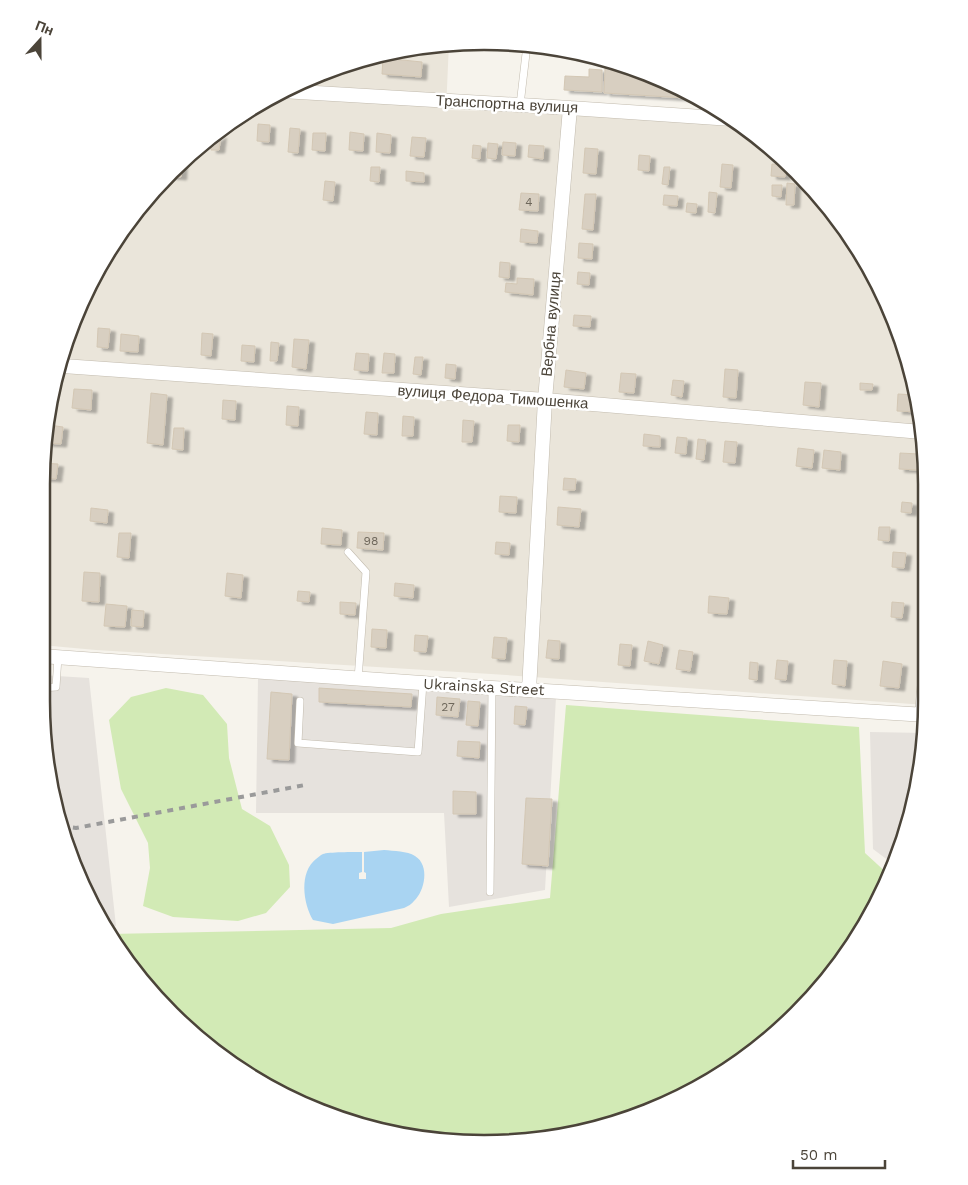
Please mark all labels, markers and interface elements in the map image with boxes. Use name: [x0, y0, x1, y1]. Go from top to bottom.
north arrow: [15, 15, 65, 65]
text: Пн: [33, 17, 56, 39]
street label: Транспортна вулиця: [435, 91, 579, 117]
house number: 4: [525, 195, 533, 209]
street label: Вербна вулиця: [537, 271, 565, 377]
street label: вулиця Федора Тимошенка: [397, 381, 590, 413]
house number: 98: [364, 534, 378, 548]
street label: Ukrainska Street: [423, 675, 546, 699]
house number: 27: [441, 700, 455, 714]
scale bar: [793, 1138, 886, 1170]
text: 50 m: [800, 1146, 837, 1164]

